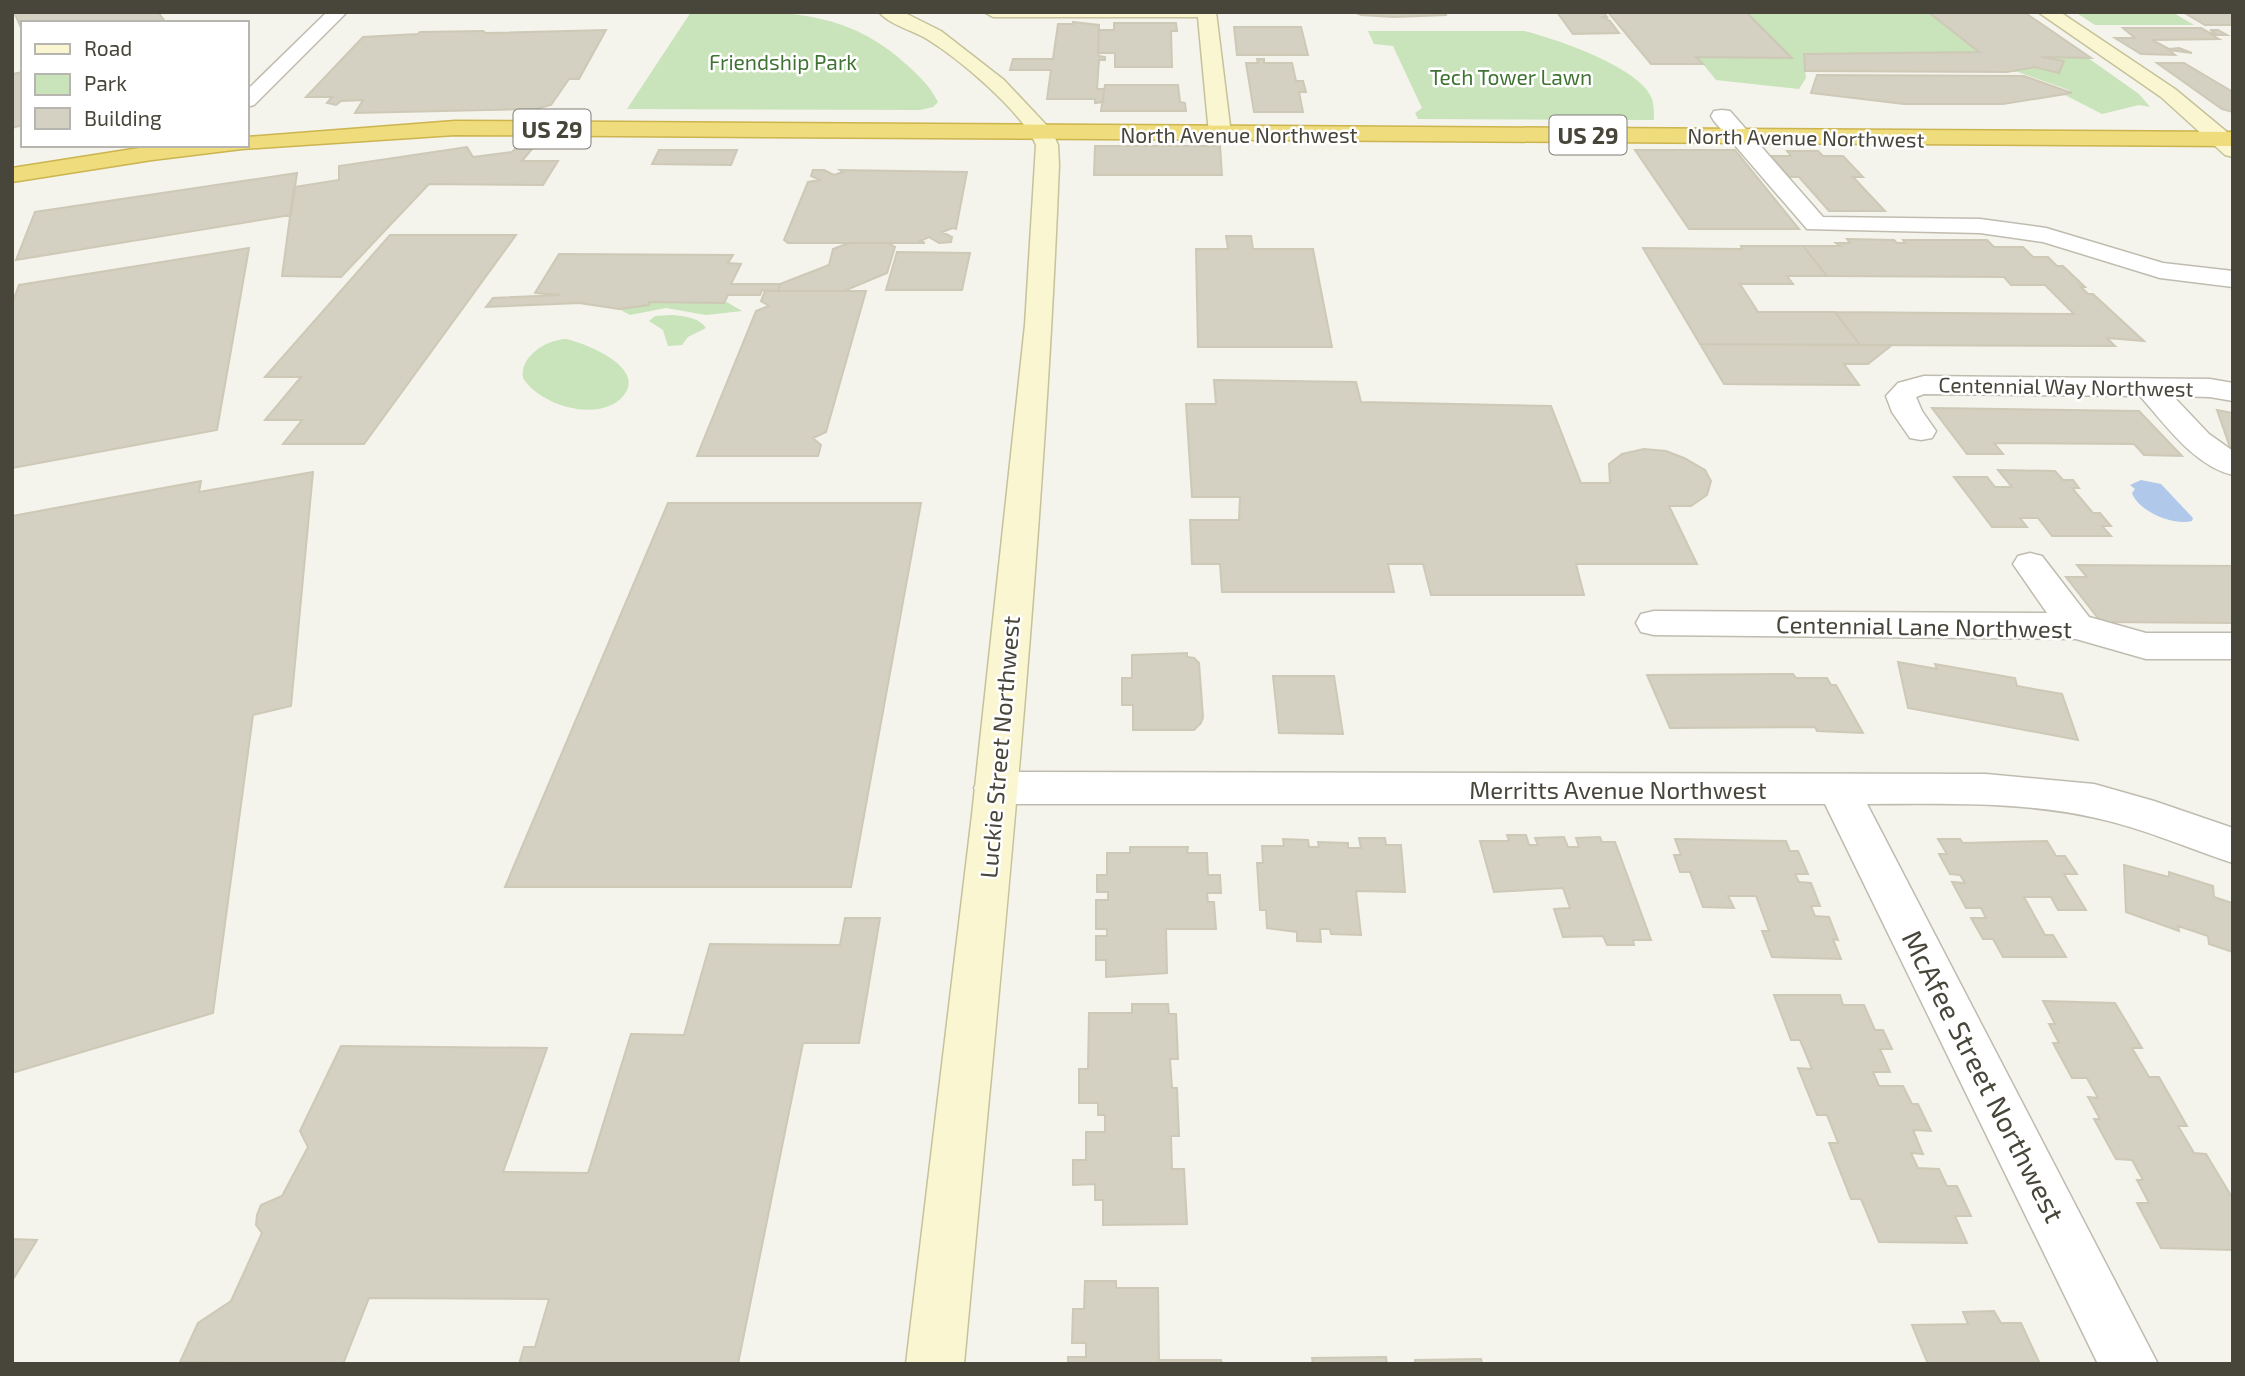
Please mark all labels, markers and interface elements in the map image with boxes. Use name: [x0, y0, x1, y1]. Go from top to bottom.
legend: [21, 21, 248, 147]
text: Road: [84, 35, 132, 60]
park label: Friendship Park: [709, 49, 857, 74]
park label: Tech Tower Lawn: [1430, 64, 1592, 89]
text: Park: [84, 70, 127, 95]
text: Building: [84, 105, 162, 130]
road number: US 29: [514, 110, 590, 148]
road number: US 29: [1550, 116, 1626, 154]
street label: North Avenue Northwest: [1120, 122, 1358, 147]
street label: North Avenue Northwest: [1687, 122, 1925, 152]
street label: Centennial Way Northwest: [1938, 371, 2194, 401]
street label: Centennial Lane Northwest: [1776, 609, 2072, 643]
street label: Luckie Street Northwest: [973, 615, 1025, 879]
street label: Merritts Avenue Northwest: [1469, 775, 1767, 804]
street label: McAfee Street Northwest: [1896, 924, 2072, 1228]

